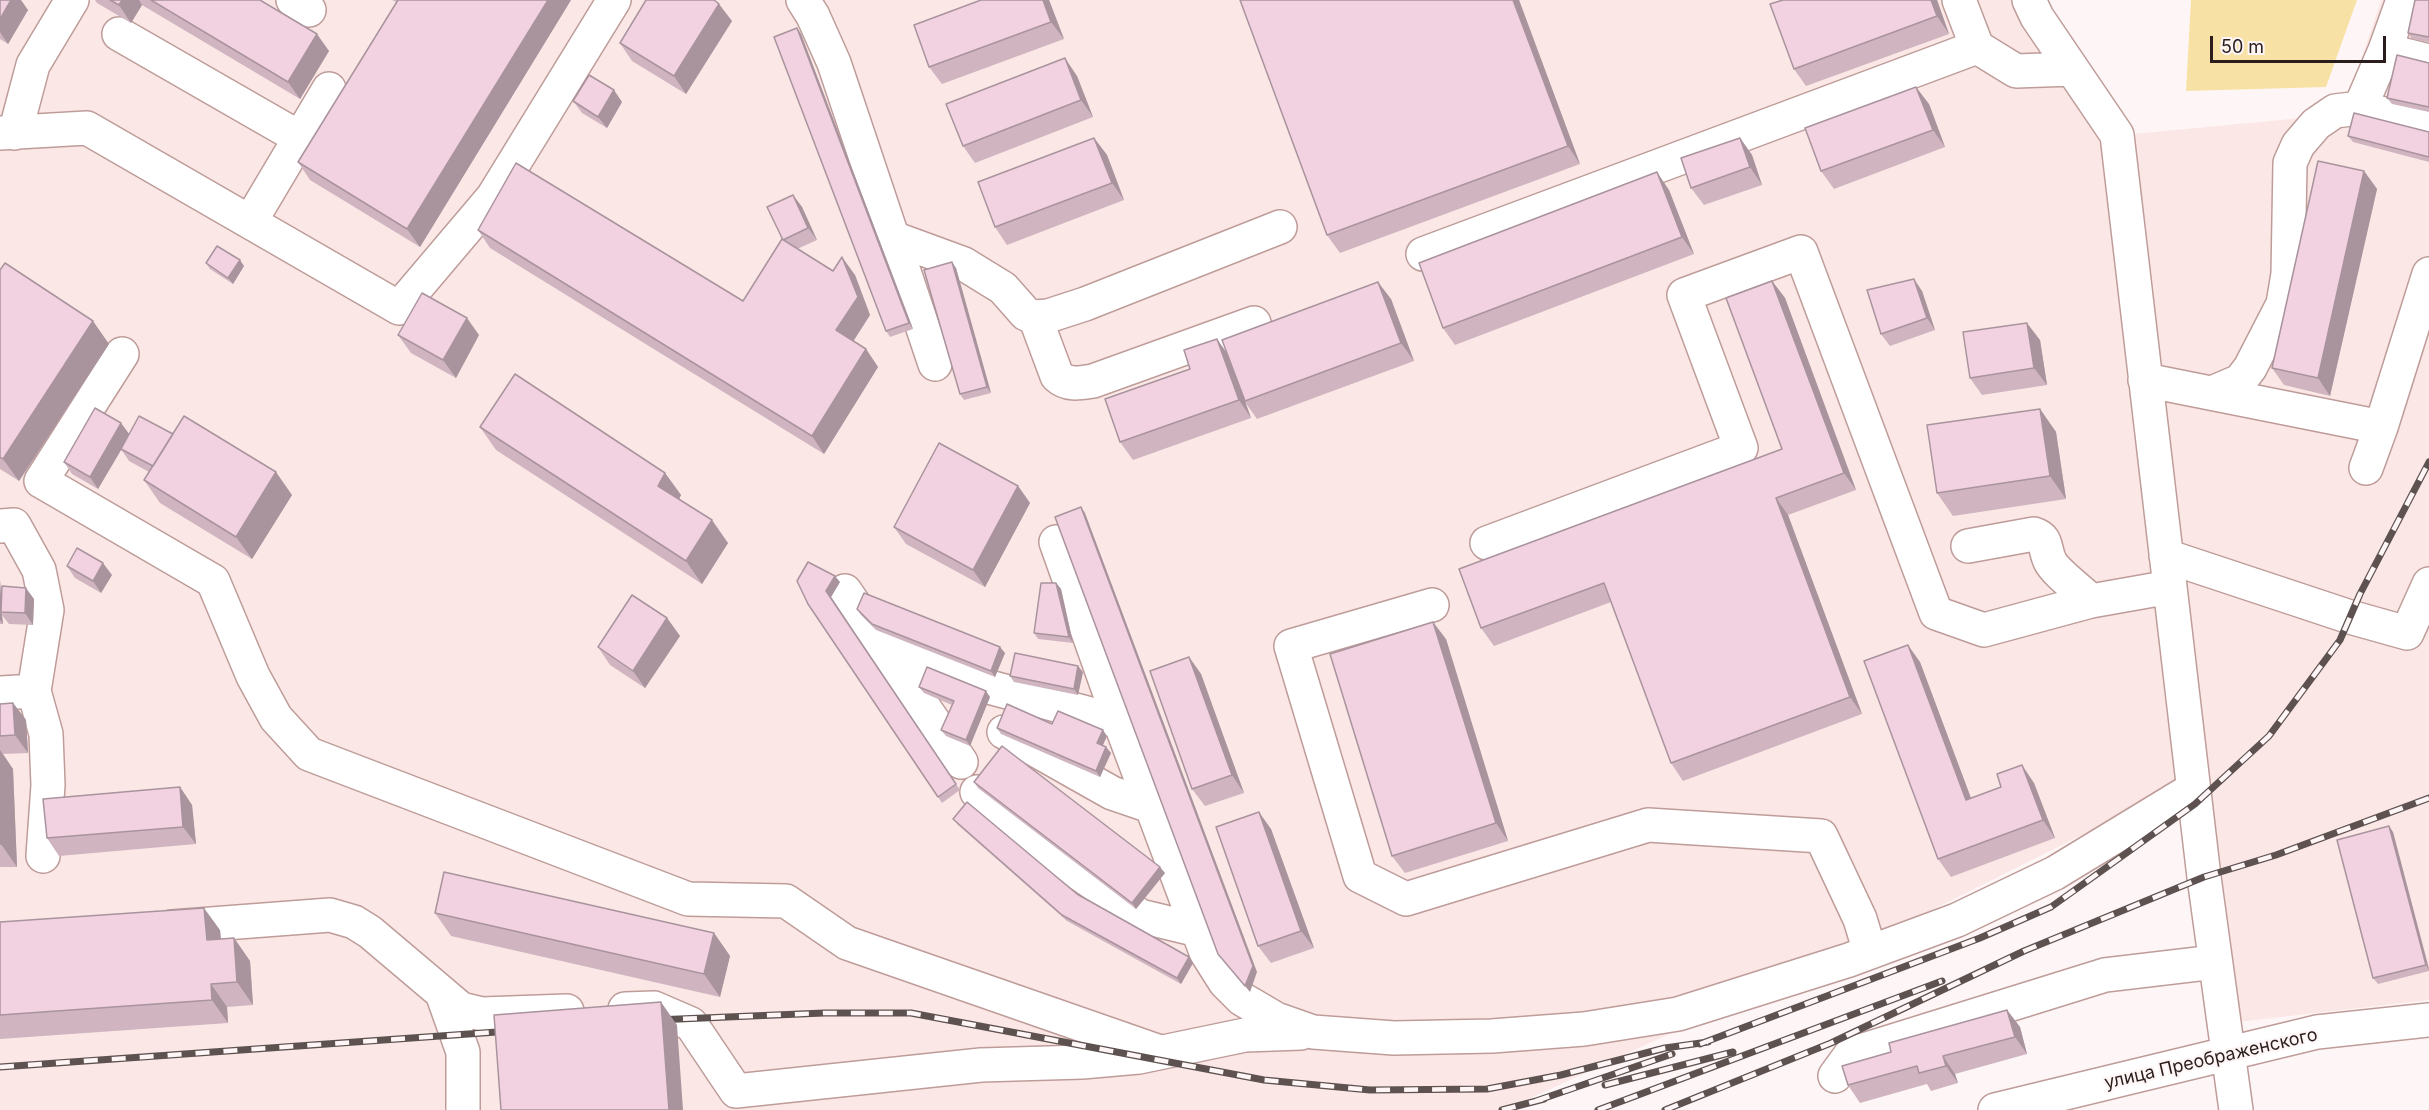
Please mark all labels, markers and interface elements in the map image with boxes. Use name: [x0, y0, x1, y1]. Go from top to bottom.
scale bar: [2213, 24, 2388, 62]
text: 50 m: [2221, 36, 2264, 57]
street label: улица Преображенского: [2102, 1024, 2320, 1094]

